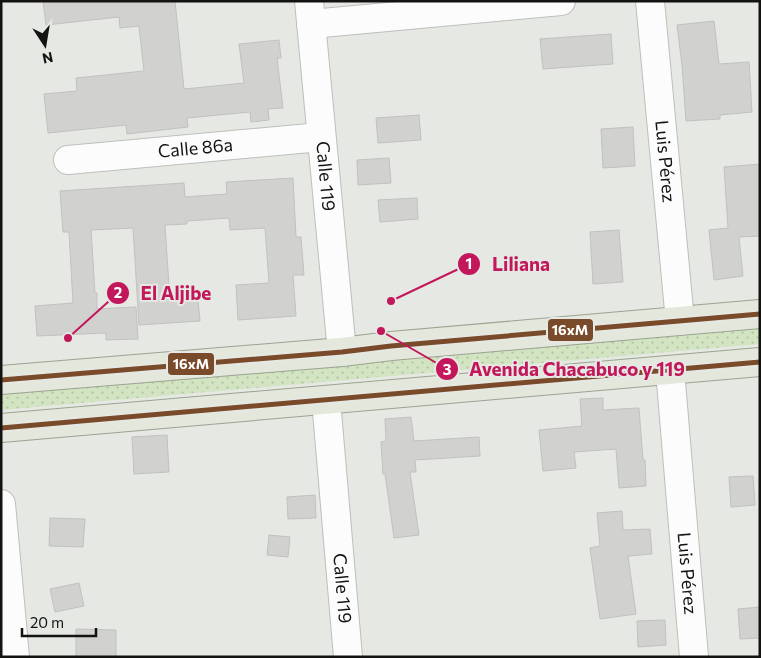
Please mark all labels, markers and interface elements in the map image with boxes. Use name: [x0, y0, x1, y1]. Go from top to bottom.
north arrow: [20, 20, 70, 70]
text: N: [41, 49, 55, 68]
street label: Luis Pérez: [651, 119, 681, 203]
street label: Calle 86a: [157, 133, 234, 162]
street label: Calle 119: [312, 140, 341, 212]
callout: Liliana: [457, 247, 560, 281]
text: Liliana: [492, 252, 550, 275]
text: 1: [466, 254, 472, 272]
callout: El Aljibe: [106, 276, 222, 310]
text: El Aljibe: [141, 281, 211, 304]
text: 2: [114, 283, 122, 301]
line badge: 16xM: [547, 318, 594, 342]
text: 16xM: [552, 321, 588, 338]
line badge: 16xM: [167, 352, 215, 376]
callout: Avenida Chacabuco y 119: [434, 352, 695, 386]
text: 16xM: [173, 355, 209, 372]
text: Avenida Chacabuco y 119: [469, 357, 685, 380]
text: 3: [443, 360, 452, 378]
street label: Luis Pérez: [674, 531, 702, 615]
street label: Calle 119: [329, 552, 357, 624]
scale bar: [22, 606, 96, 638]
text: 20 m: [30, 613, 64, 631]

